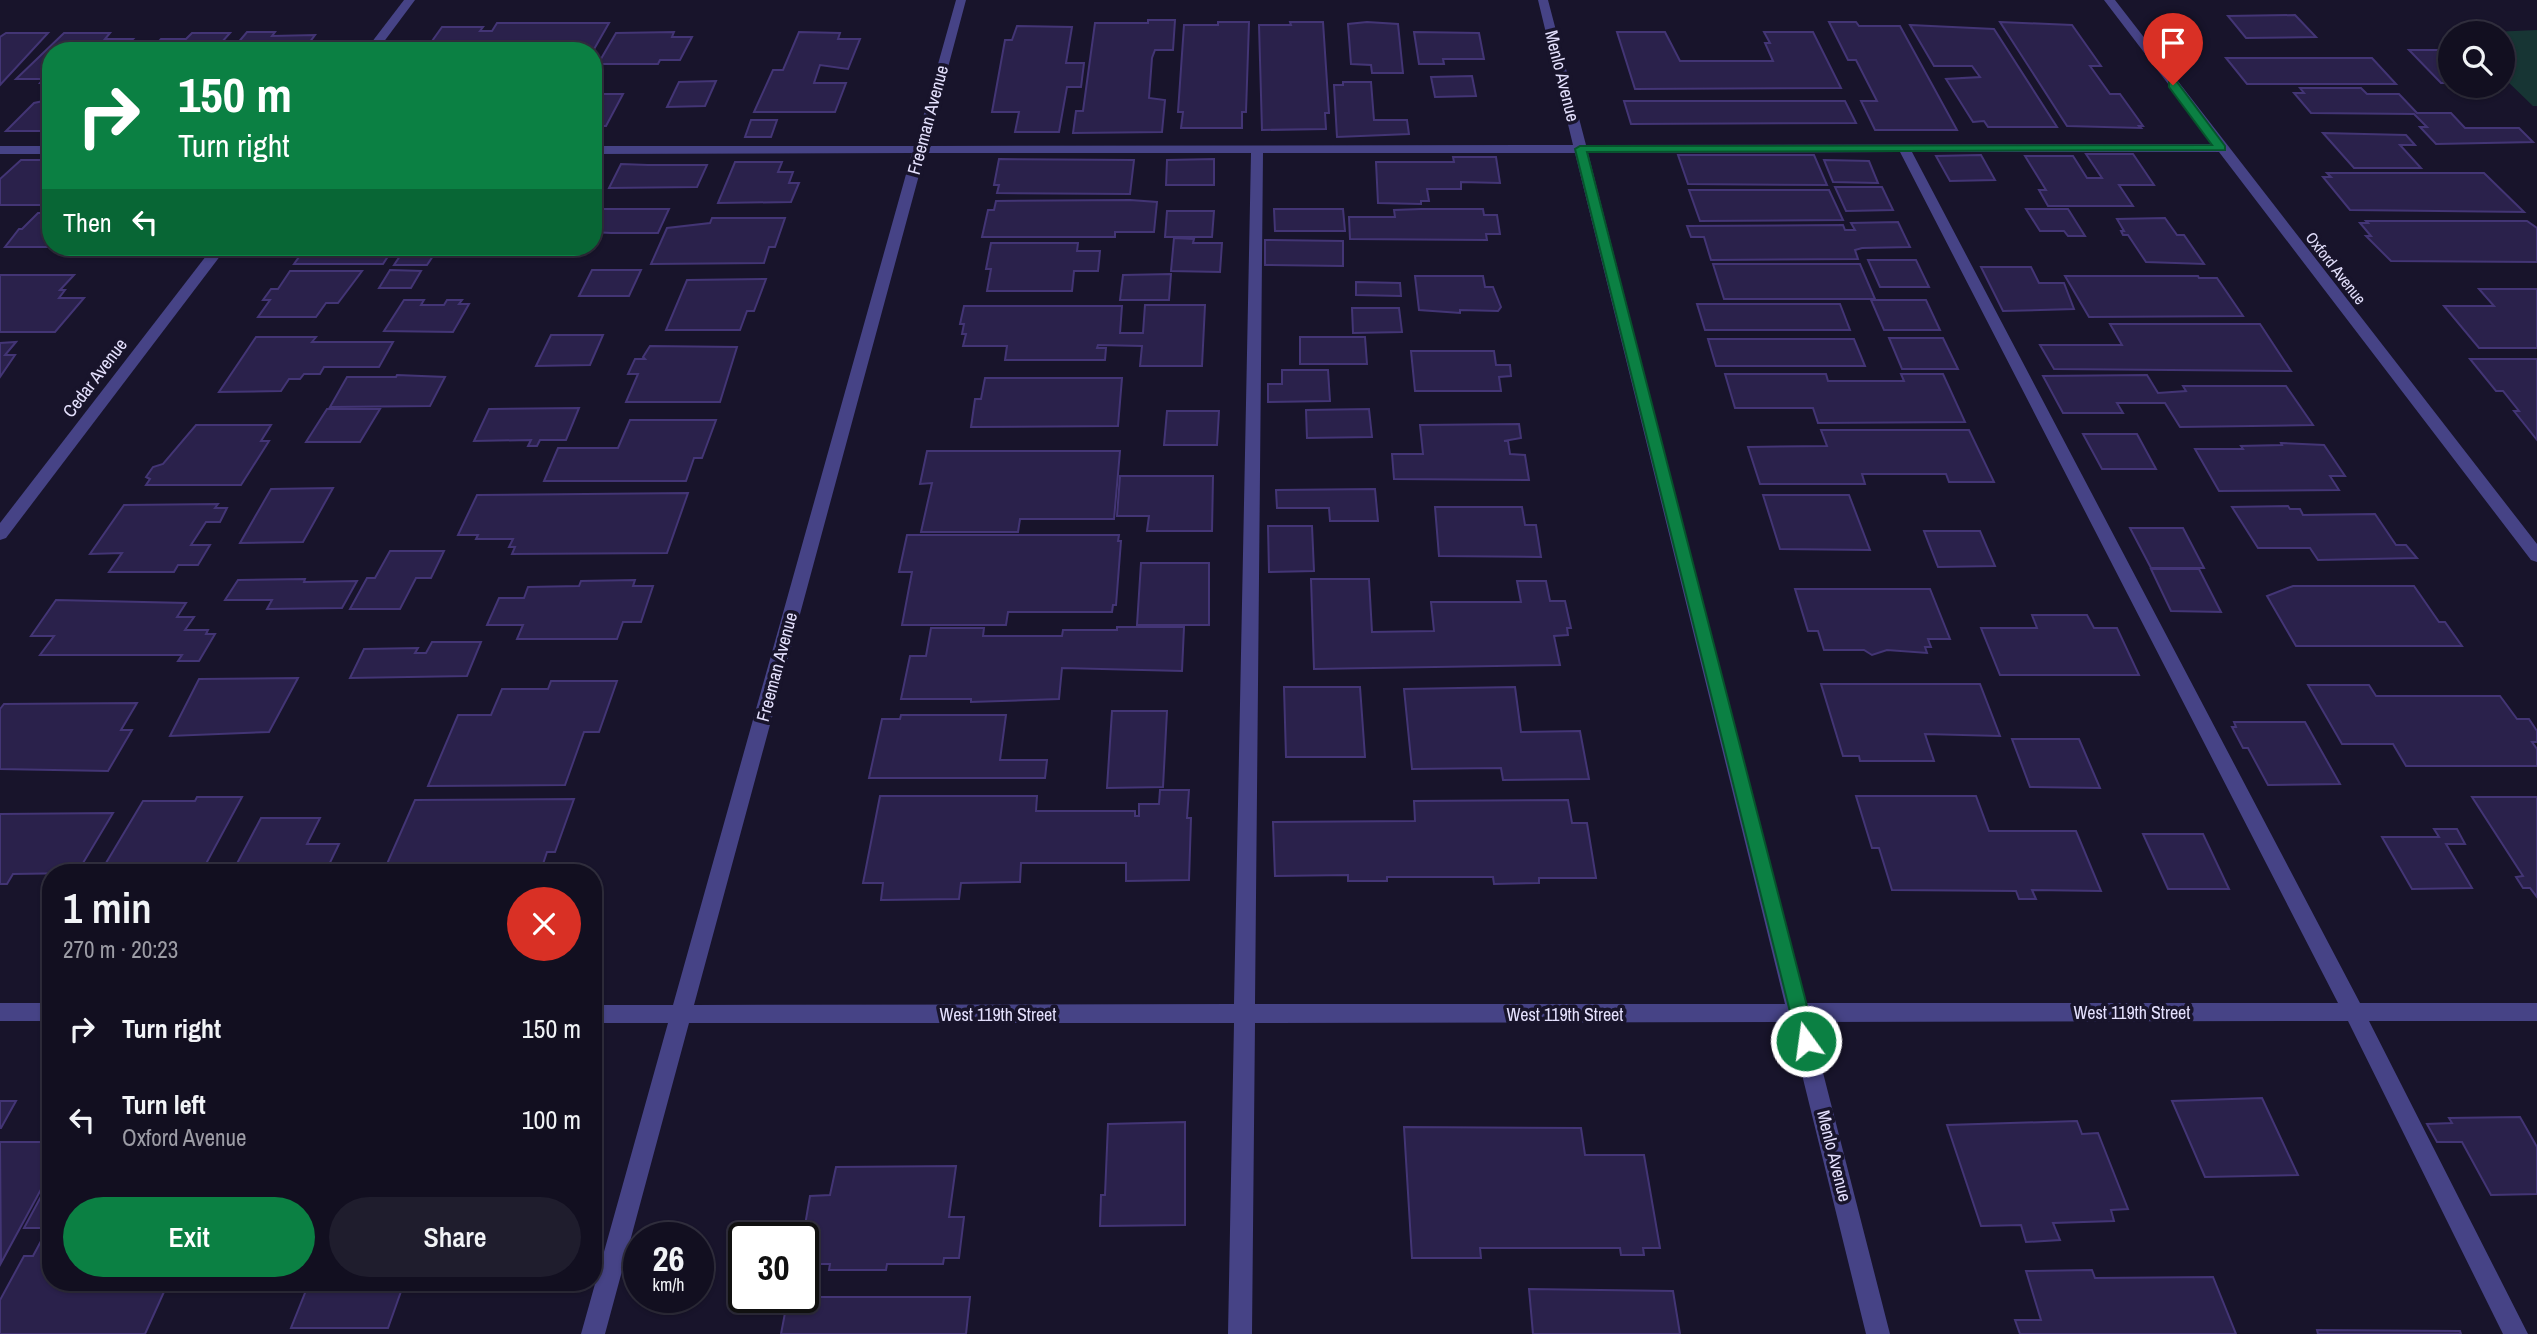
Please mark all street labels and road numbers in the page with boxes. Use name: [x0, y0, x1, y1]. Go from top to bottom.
street label: Menlo Avenue: [1539, 28, 1586, 124]
street label: Freeman Avenue: [901, 62, 954, 177]
street label: Oxford Avenue: [2301, 227, 2371, 309]
street label: Cedar Avenue: [57, 333, 133, 422]
street label: Freeman Avenue: [750, 609, 803, 724]
street label: West 119th Street: [2074, 1000, 2190, 1025]
street label: West 119th Street: [940, 1002, 1056, 1027]
street label: West 119th Street: [1507, 1002, 1623, 1027]
street label: Menlo Avenue: [1811, 1108, 1858, 1204]

